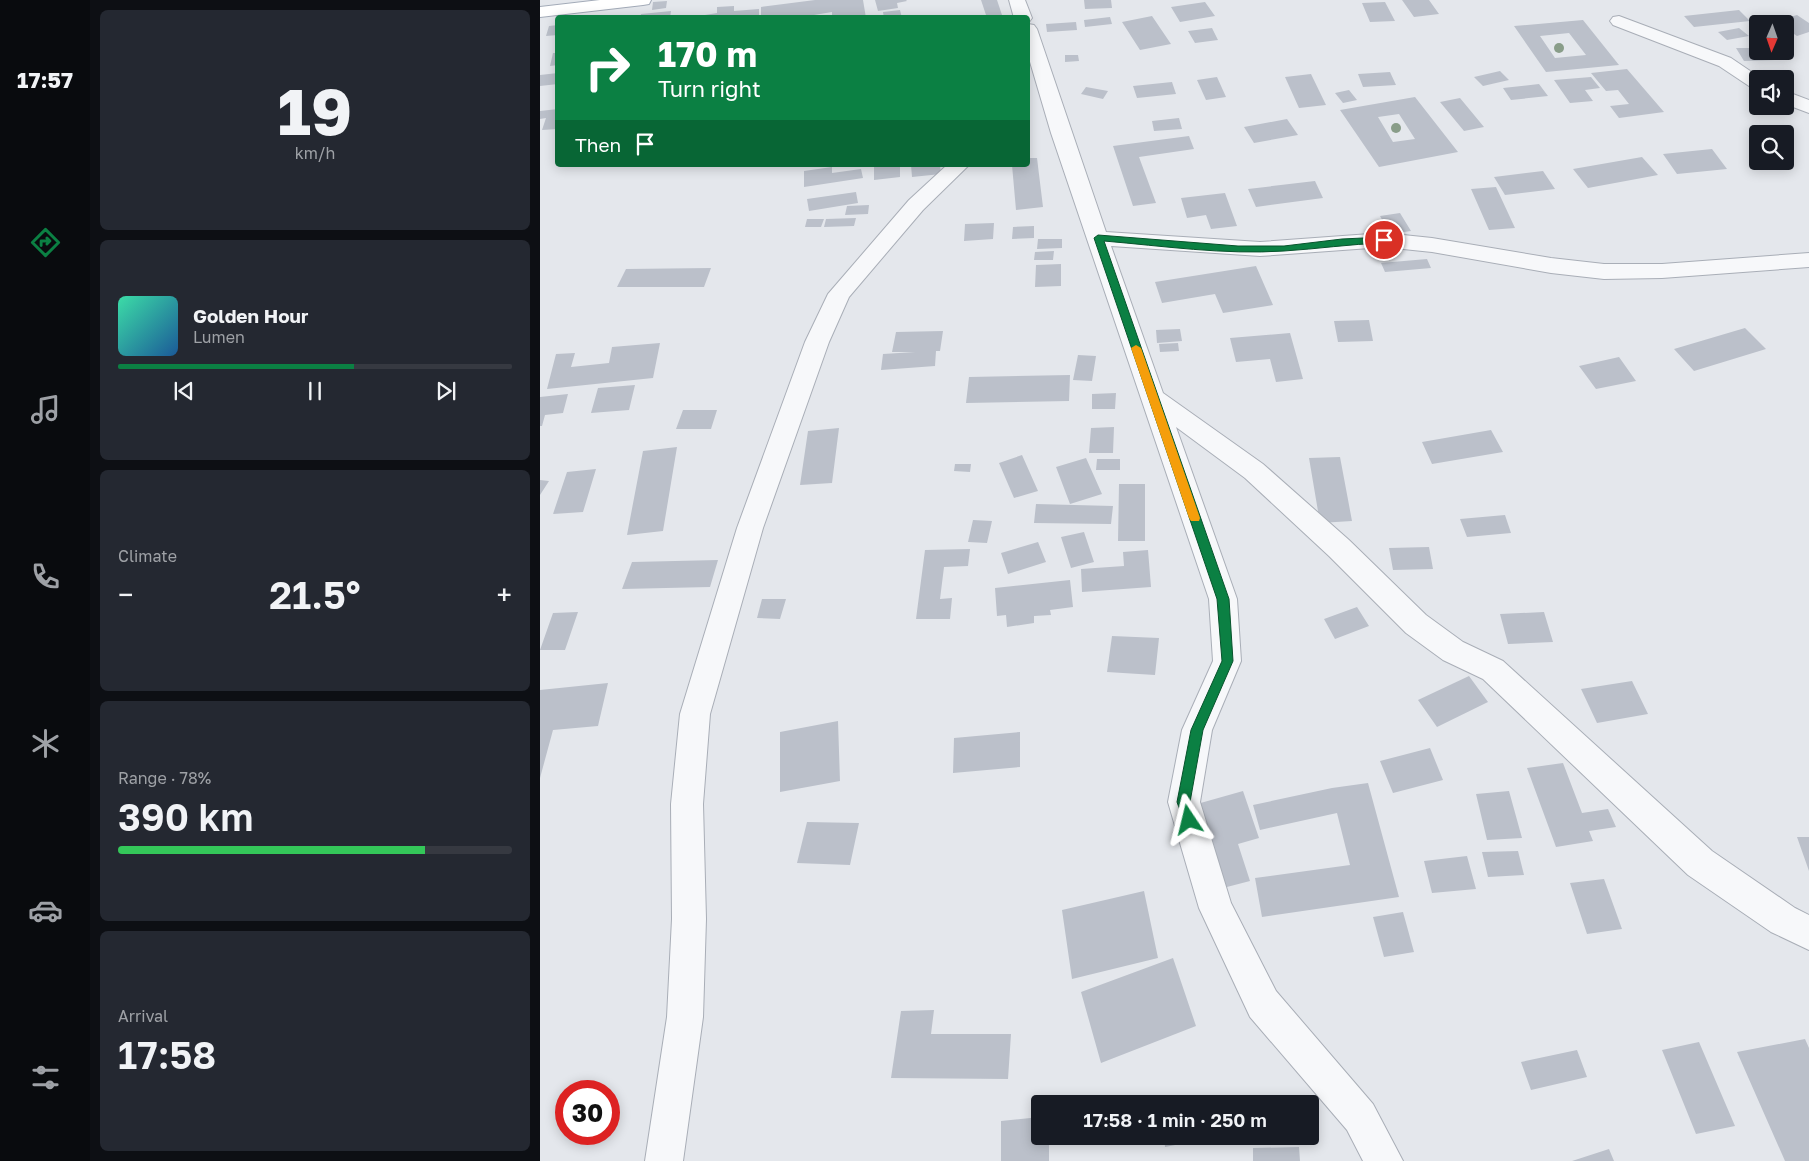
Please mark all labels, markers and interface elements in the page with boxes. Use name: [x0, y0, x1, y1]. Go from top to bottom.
north arrow: [1749, 15, 1794, 60]
map controls: [1749, 15, 1794, 170]
text: 170 m: [658, 33, 757, 75]
icon: right: [575, 35, 640, 100]
text: 17:57: [17, 66, 73, 93]
button: sound: [1749, 70, 1794, 115]
text: 19: [278, 71, 352, 149]
text: Turn right: [658, 75, 761, 102]
button: search: [1749, 125, 1794, 170]
icon: arrive: [631, 130, 659, 158]
text: Then: [575, 133, 621, 156]
text: km/h: [295, 143, 335, 163]
pin: [1363, 219, 1405, 261]
icon: directions: [28, 225, 63, 260]
icon: arrive: [1370, 226, 1398, 254]
text: Golden Hour: [193, 304, 308, 327]
text: Lumen: [193, 327, 245, 347]
icon: previous: [170, 377, 198, 405]
icon: pause: [301, 377, 329, 405]
icon: next: [432, 377, 460, 405]
icon: music: [28, 392, 63, 427]
text: Climate: [118, 546, 177, 566]
icon: phone: [28, 559, 63, 594]
text: 21.5°: [269, 572, 361, 617]
text: −: [118, 578, 133, 611]
text: +: [497, 578, 512, 611]
icon: climate: [28, 726, 63, 761]
text: Range · 78%: [118, 768, 211, 788]
position arrow: [1162, 793, 1214, 845]
text: 390 km: [118, 794, 254, 839]
icon: car: [28, 893, 63, 928]
text: Arrival: [118, 1006, 168, 1026]
text: 17:58: [118, 1032, 216, 1077]
icon: filters: [28, 1060, 63, 1095]
speed limit sign: 30: [555, 1080, 620, 1145]
text: 17:58 · 1 min · 250 m: [1083, 1108, 1267, 1131]

